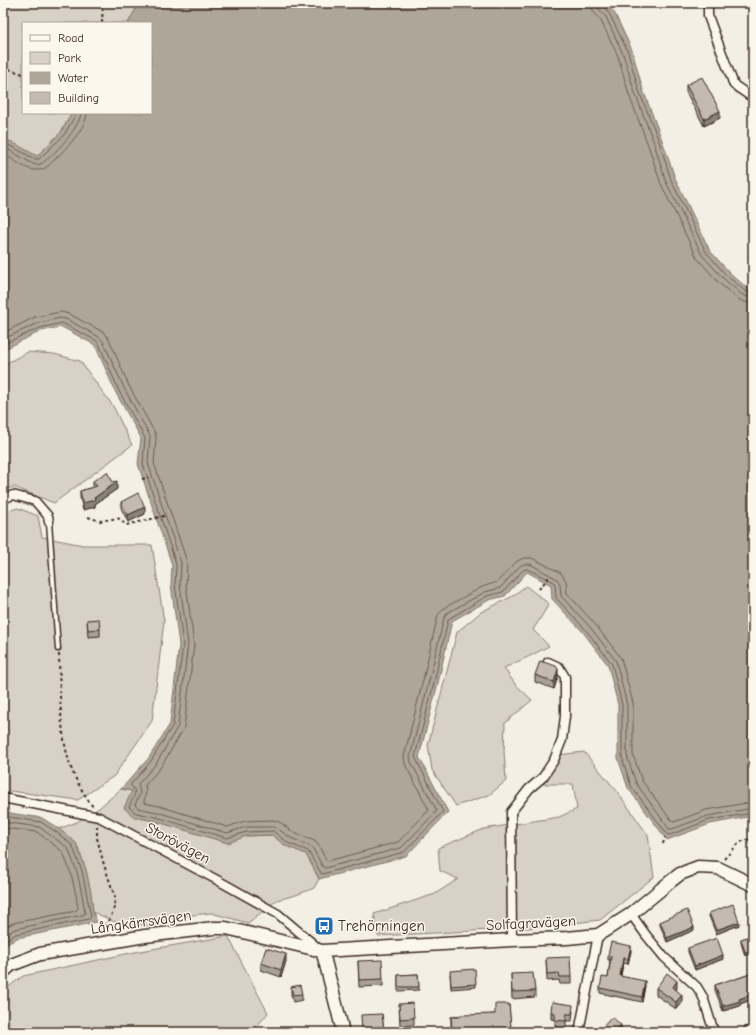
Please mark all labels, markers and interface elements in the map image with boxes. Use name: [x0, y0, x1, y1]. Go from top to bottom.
legend: [22, 22, 152, 114]
text: Road: [58, 31, 84, 45]
text: Park: [58, 51, 81, 65]
text: Water: [58, 71, 88, 85]
text: Building: [58, 91, 99, 105]
street label: Storövägen: [143, 818, 213, 868]
street label: Långkärrsvägen: [89, 906, 193, 938]
street label: Solfagravägen: [486, 912, 576, 934]
bus stop icon: Trehörningen: [313, 915, 335, 937]
place label: Trehörningen: [338, 917, 425, 935]

